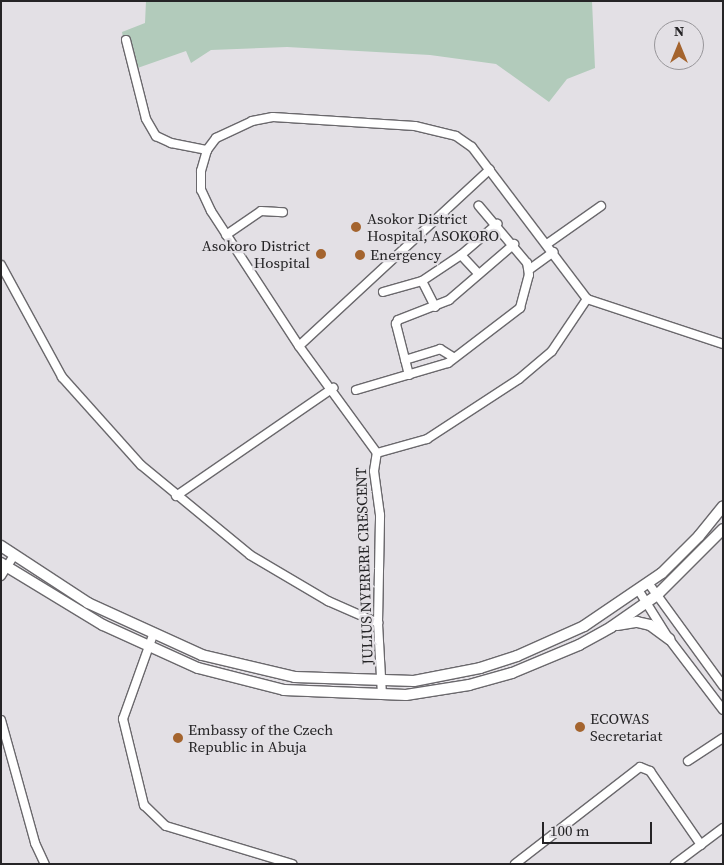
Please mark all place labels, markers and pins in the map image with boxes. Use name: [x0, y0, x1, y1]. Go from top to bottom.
place label: Asokor District Hospital, ASOKORO: [367, 209, 499, 244]
marker: Asokor District Hospital, ASOKORO: [349, 220, 363, 234]
place label: Asokoro District Hospital: [202, 236, 310, 271]
place label: Energency: [370, 246, 441, 264]
marker: Asokoro District Hospital: [314, 247, 328, 261]
marker: Energency: [354, 249, 366, 261]
place label: ECOWAS Secretariat: [590, 709, 662, 744]
place label: Embassy of the Czech Republic in Abuja: [188, 720, 333, 755]
marker: ECOWAS Secretariat: [574, 721, 586, 733]
marker: Embassy of the Czech Republic in Abuja: [172, 732, 184, 744]

